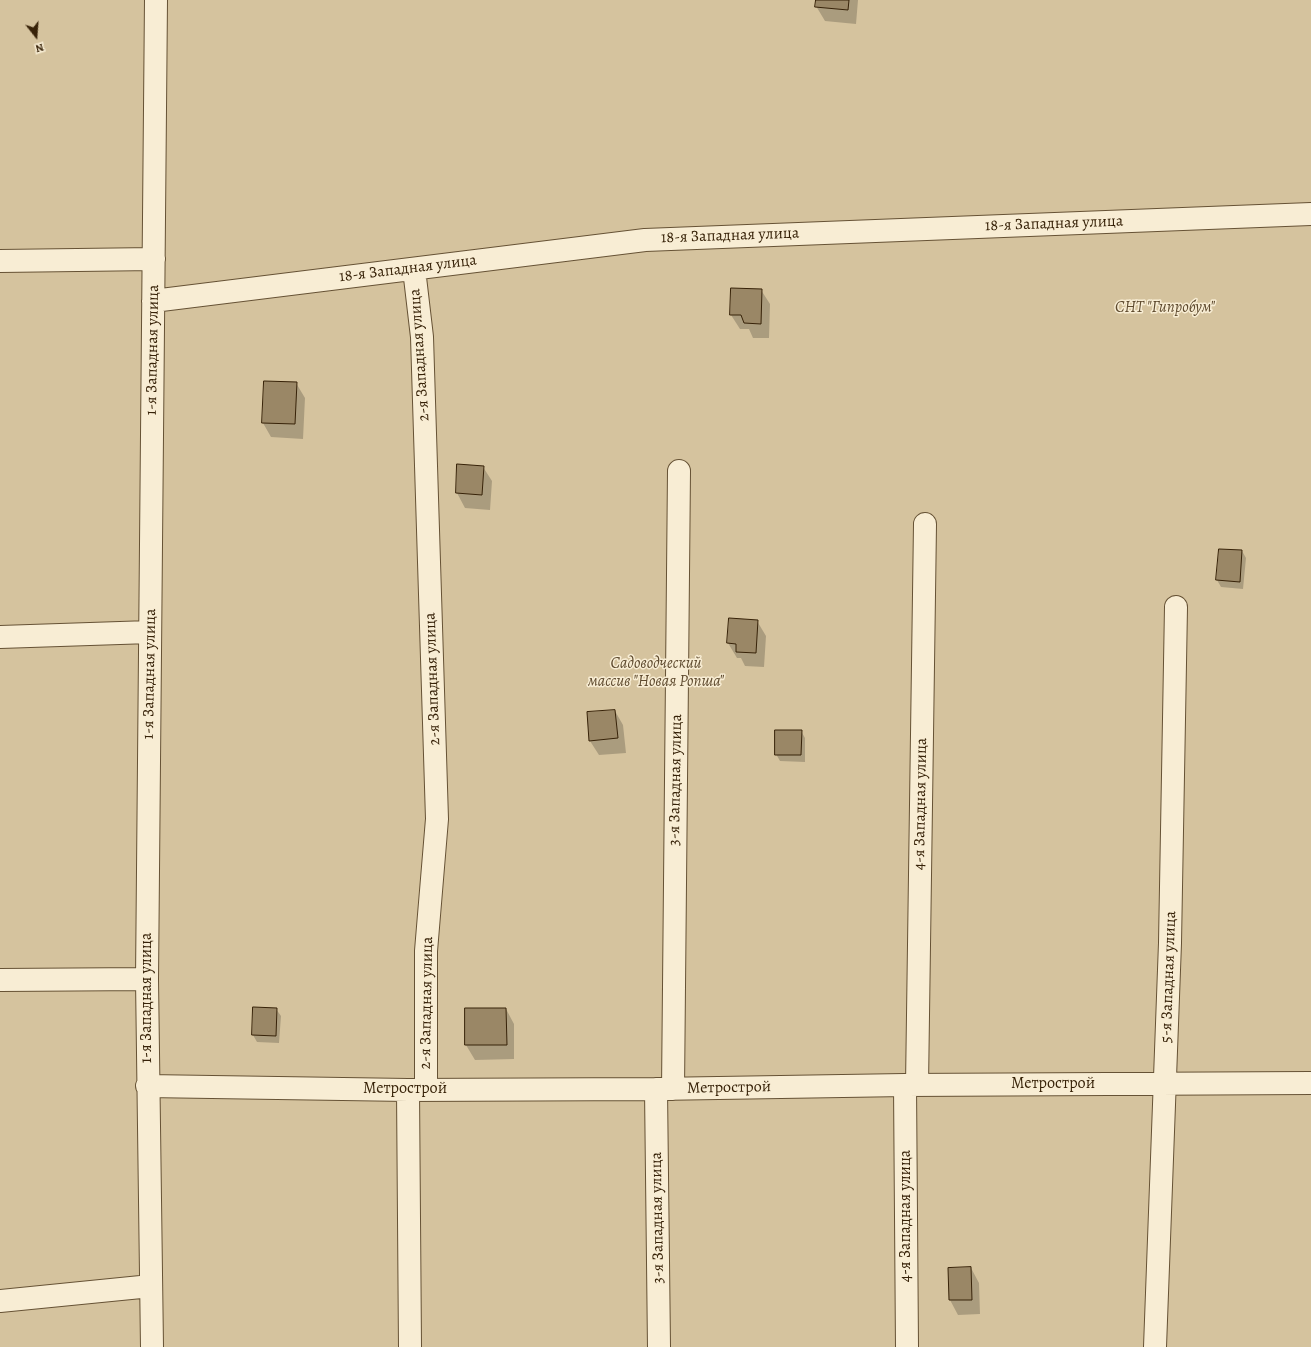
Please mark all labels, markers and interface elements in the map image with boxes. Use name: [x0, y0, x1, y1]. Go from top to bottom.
north arrow: [16, 16, 56, 56]
text: N: [34, 40, 46, 56]
street label: 18-я Западная улица: [984, 212, 1124, 236]
street label: 18-я Западная улица: [660, 224, 800, 248]
street label: 18-я Западная улица: [338, 251, 478, 287]
street label: 1-я Западная улица: [142, 284, 164, 416]
street label: 2-я Западная улица: [406, 288, 434, 422]
park label: СНТ "Гипробум": [1115, 298, 1215, 318]
street label: 1-я Западная улица: [139, 608, 161, 740]
street label: 2-я Западная улица: [421, 612, 445, 746]
park label: Садоводческий массив "Новая Ропша": [588, 654, 724, 692]
street label: 3-я Западная улица: [665, 714, 687, 846]
street label: 4-я Западная улица: [910, 738, 932, 870]
street label: 5-я Западная улица: [1157, 911, 1181, 1043]
street label: 1-я Западная улица: [137, 933, 157, 1063]
street label: 2-я Западная улица: [416, 936, 438, 1070]
street label: Метрострой: [1011, 1074, 1095, 1094]
street label: Метрострой: [687, 1078, 771, 1098]
street label: Метрострой: [363, 1079, 447, 1099]
street label: 4-я Западная улица: [896, 1150, 916, 1282]
street label: 3-я Западная улица: [647, 1152, 669, 1284]

